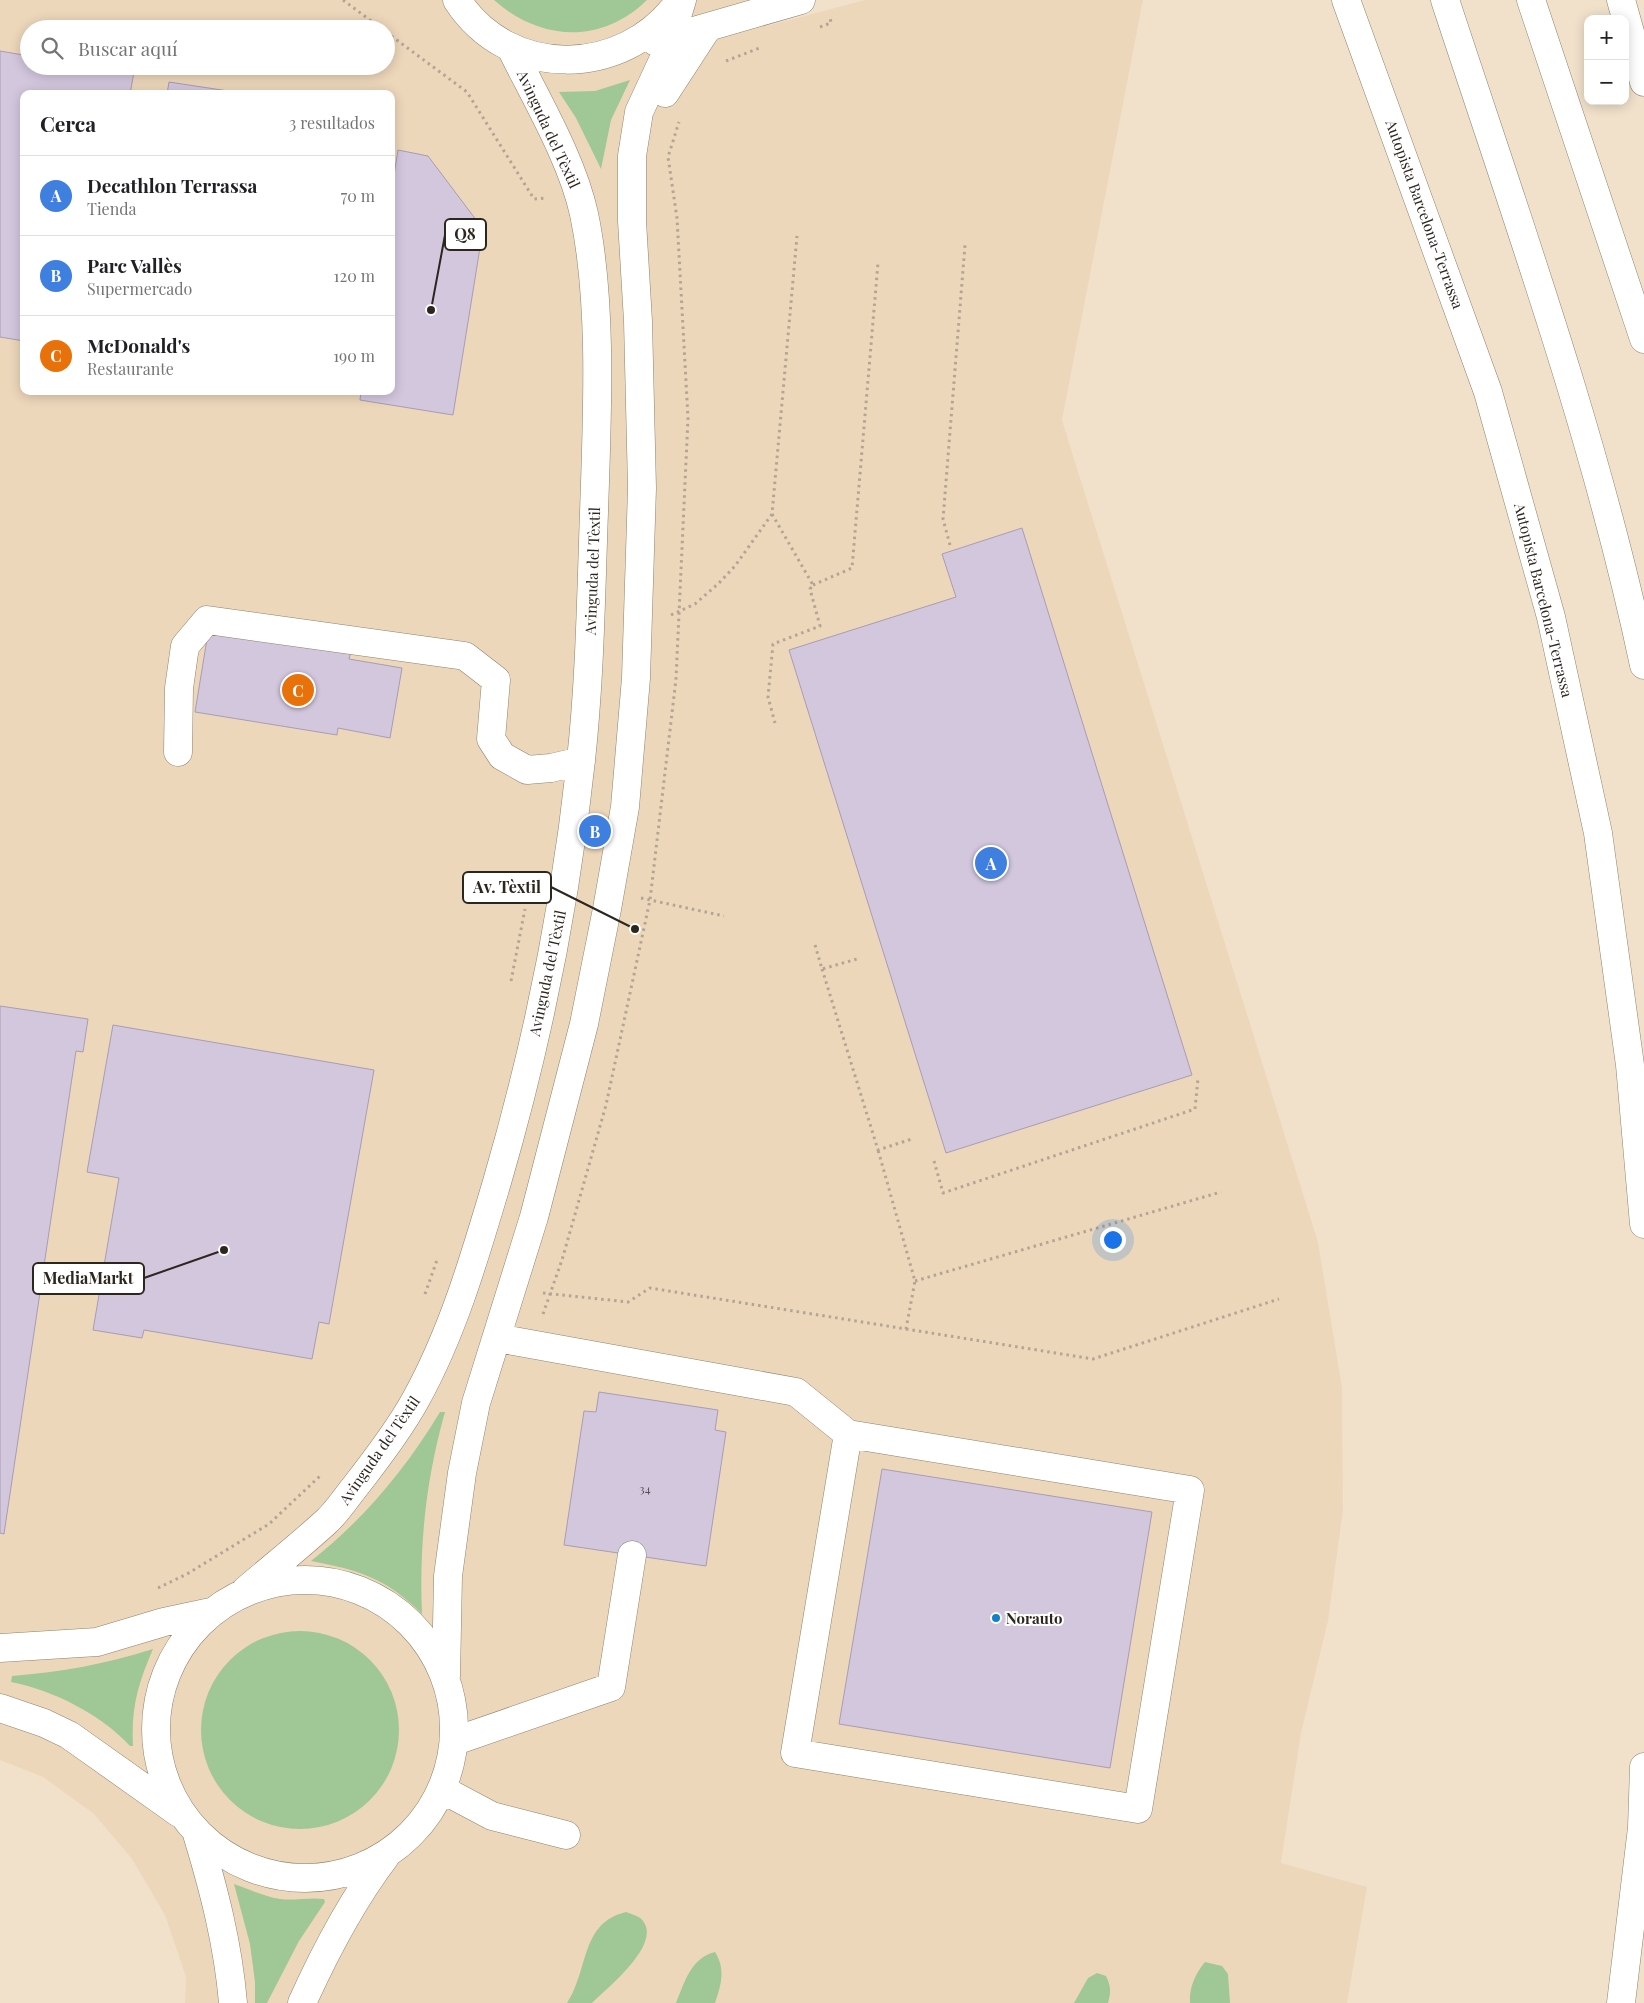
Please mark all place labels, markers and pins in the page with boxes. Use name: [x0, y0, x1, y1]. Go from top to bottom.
callout: Q8: [445, 219, 486, 250]
pin: C: [282, 671, 314, 709]
pin: B: [579, 812, 611, 850]
pin: A: [975, 844, 1007, 882]
callout: Av. Tèxtil: [463, 872, 551, 903]
callout: MediaMarkt: [33, 1263, 144, 1294]
place label: Norauto: [1006, 1608, 1063, 1628]
marker: Norauto: [990, 1612, 1002, 1624]

